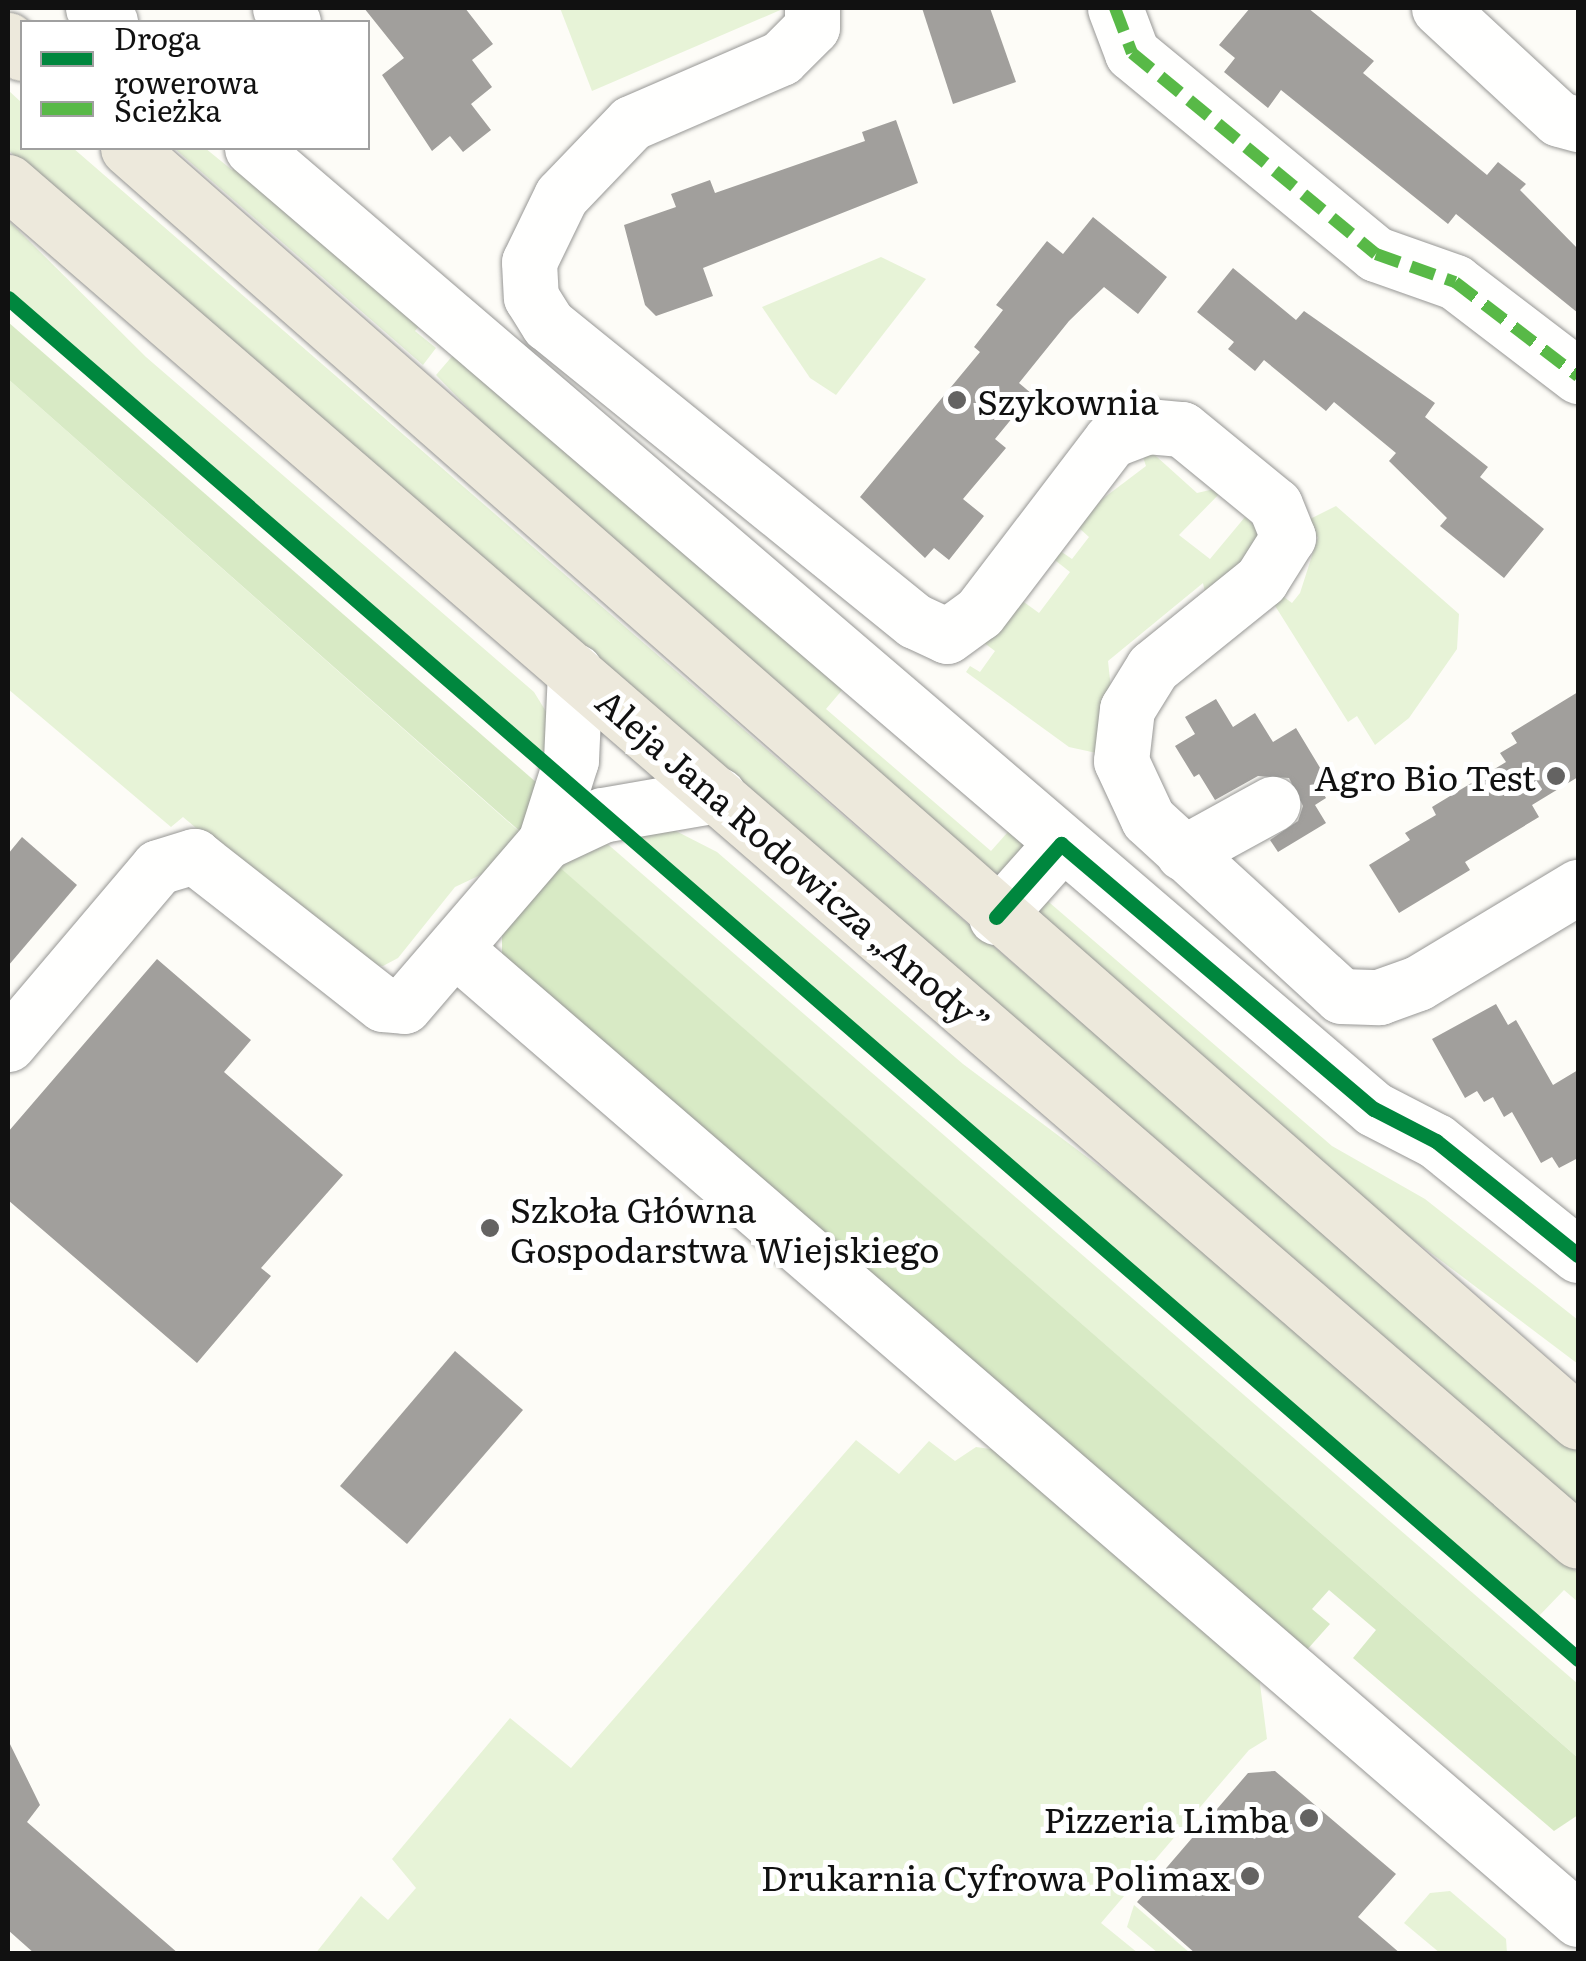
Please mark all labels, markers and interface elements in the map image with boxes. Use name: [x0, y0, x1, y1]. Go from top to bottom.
text: Droga rowerowa: [114, 15, 258, 103]
legend: [20, 20, 370, 150]
text: Ścieżka: [114, 87, 221, 131]
place label: Szykownia: [977, 379, 1159, 421]
marker: Szykownia: [946, 389, 968, 411]
street label: Aleja Jana Rodowicza „Anody”: [589, 679, 999, 1043]
place label: Agro Bio Test: [1314, 755, 1536, 797]
marker: Agro Bio Test: [1545, 765, 1567, 787]
place label: Szkoła Główna Gospodarstwa Wiejskiego: [510, 1187, 940, 1269]
marker: Szkoła Główna Gospodarstwa Wiejskiego: [479, 1217, 501, 1239]
place label: Pizzeria Limba: [1043, 1797, 1289, 1839]
marker: Pizzeria Limba: [1298, 1807, 1320, 1829]
place label: Drukarnia Cyfrowa Polimax: [761, 1855, 1230, 1897]
marker: Drukarnia Cyfrowa Polimax: [1239, 1865, 1261, 1887]

